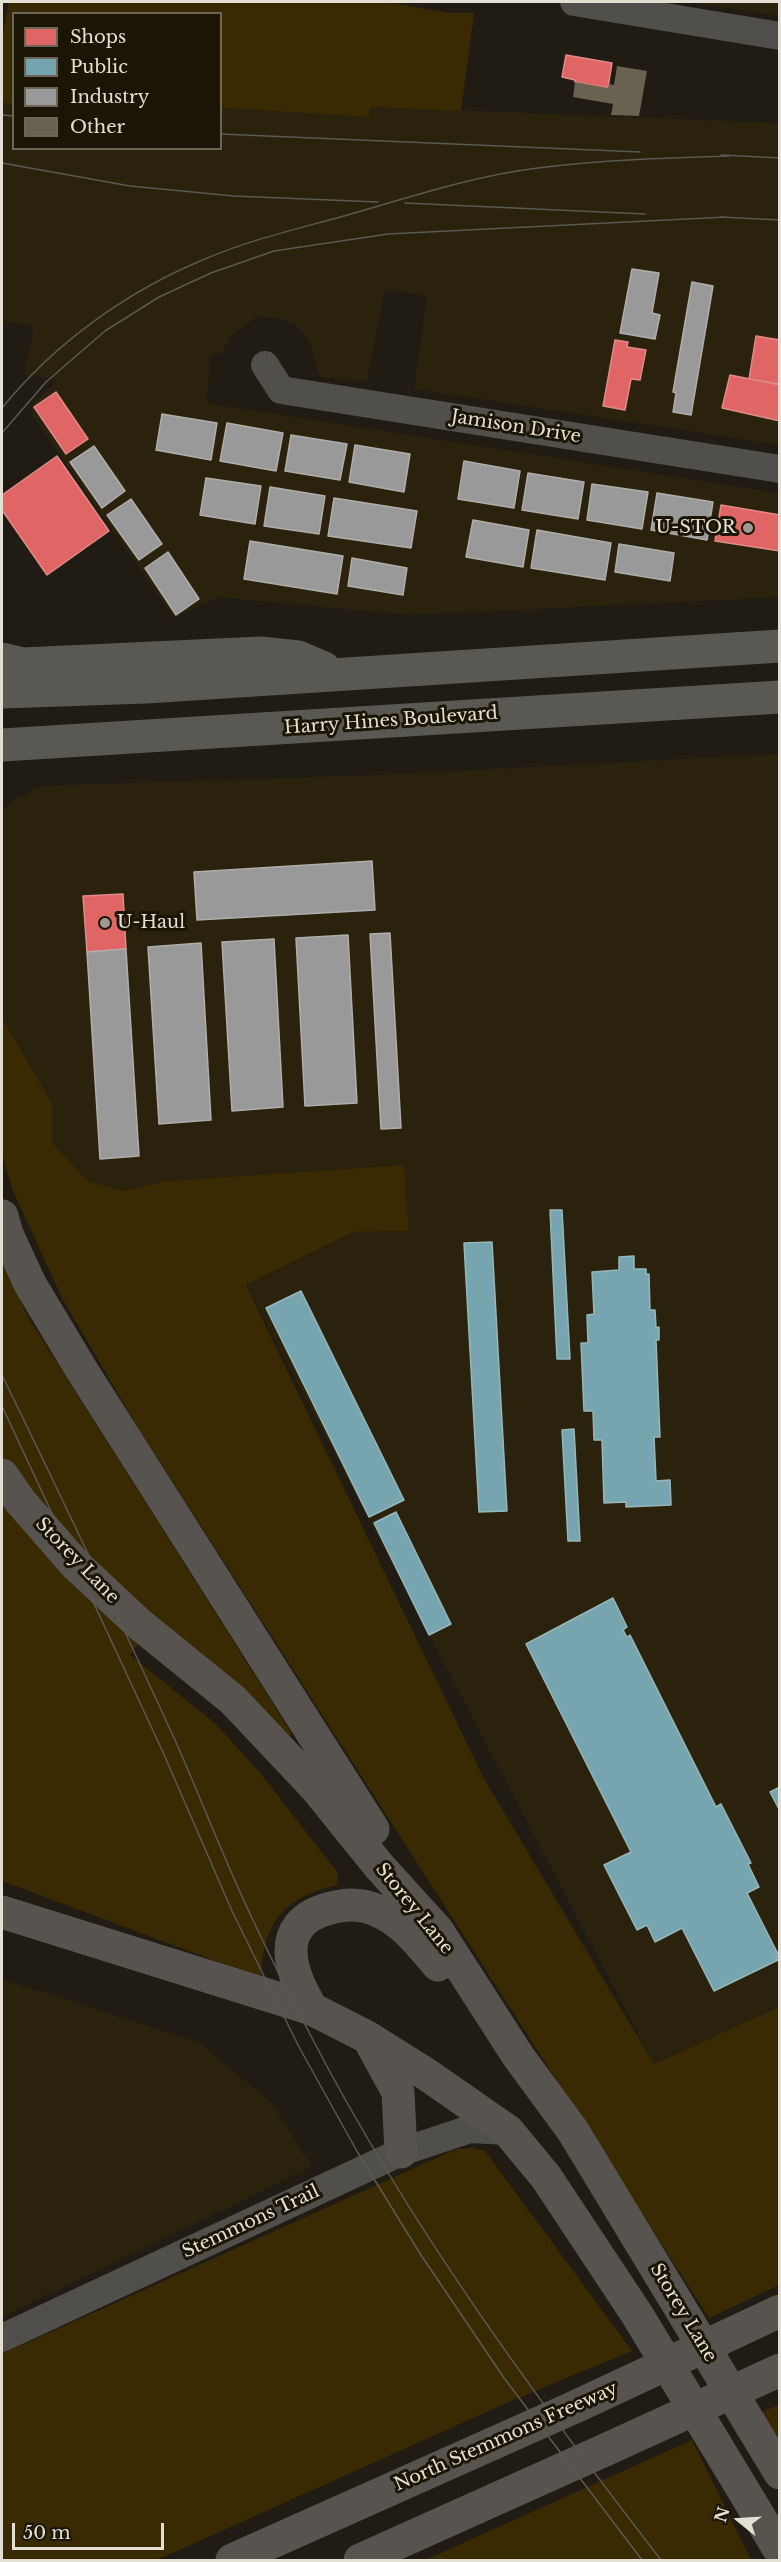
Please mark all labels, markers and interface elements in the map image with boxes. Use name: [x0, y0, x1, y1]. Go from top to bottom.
legend: [12, 12, 222, 150]
text: Shops: [70, 26, 126, 48]
text: Public: [70, 56, 128, 78]
text: Industry: [70, 86, 149, 108]
text: Other: [70, 116, 125, 138]
street label: Jamison Drive: [450, 406, 582, 448]
place label: U-STOR: [656, 517, 736, 539]
marker: U-STOR: [741, 521, 755, 535]
street label: Harry Hines Boulevard: [283, 703, 499, 739]
place label: U-Haul: [117, 912, 185, 934]
marker: U-Haul: [98, 916, 112, 930]
street label: Storey Lane: [31, 1514, 123, 1608]
street label: Storey Lane: [371, 1859, 457, 1959]
street label: Stemmons Trail: [179, 2181, 323, 2263]
street label: Storey Lane: [645, 2260, 721, 2366]
street label: North Stemmons Freeway: [391, 2378, 621, 2496]
north arrow: [709, 2490, 769, 2550]
text: N: [710, 2504, 734, 2525]
scale bar: [15, 2511, 166, 2549]
text: 50 m: [23, 2522, 71, 2544]

